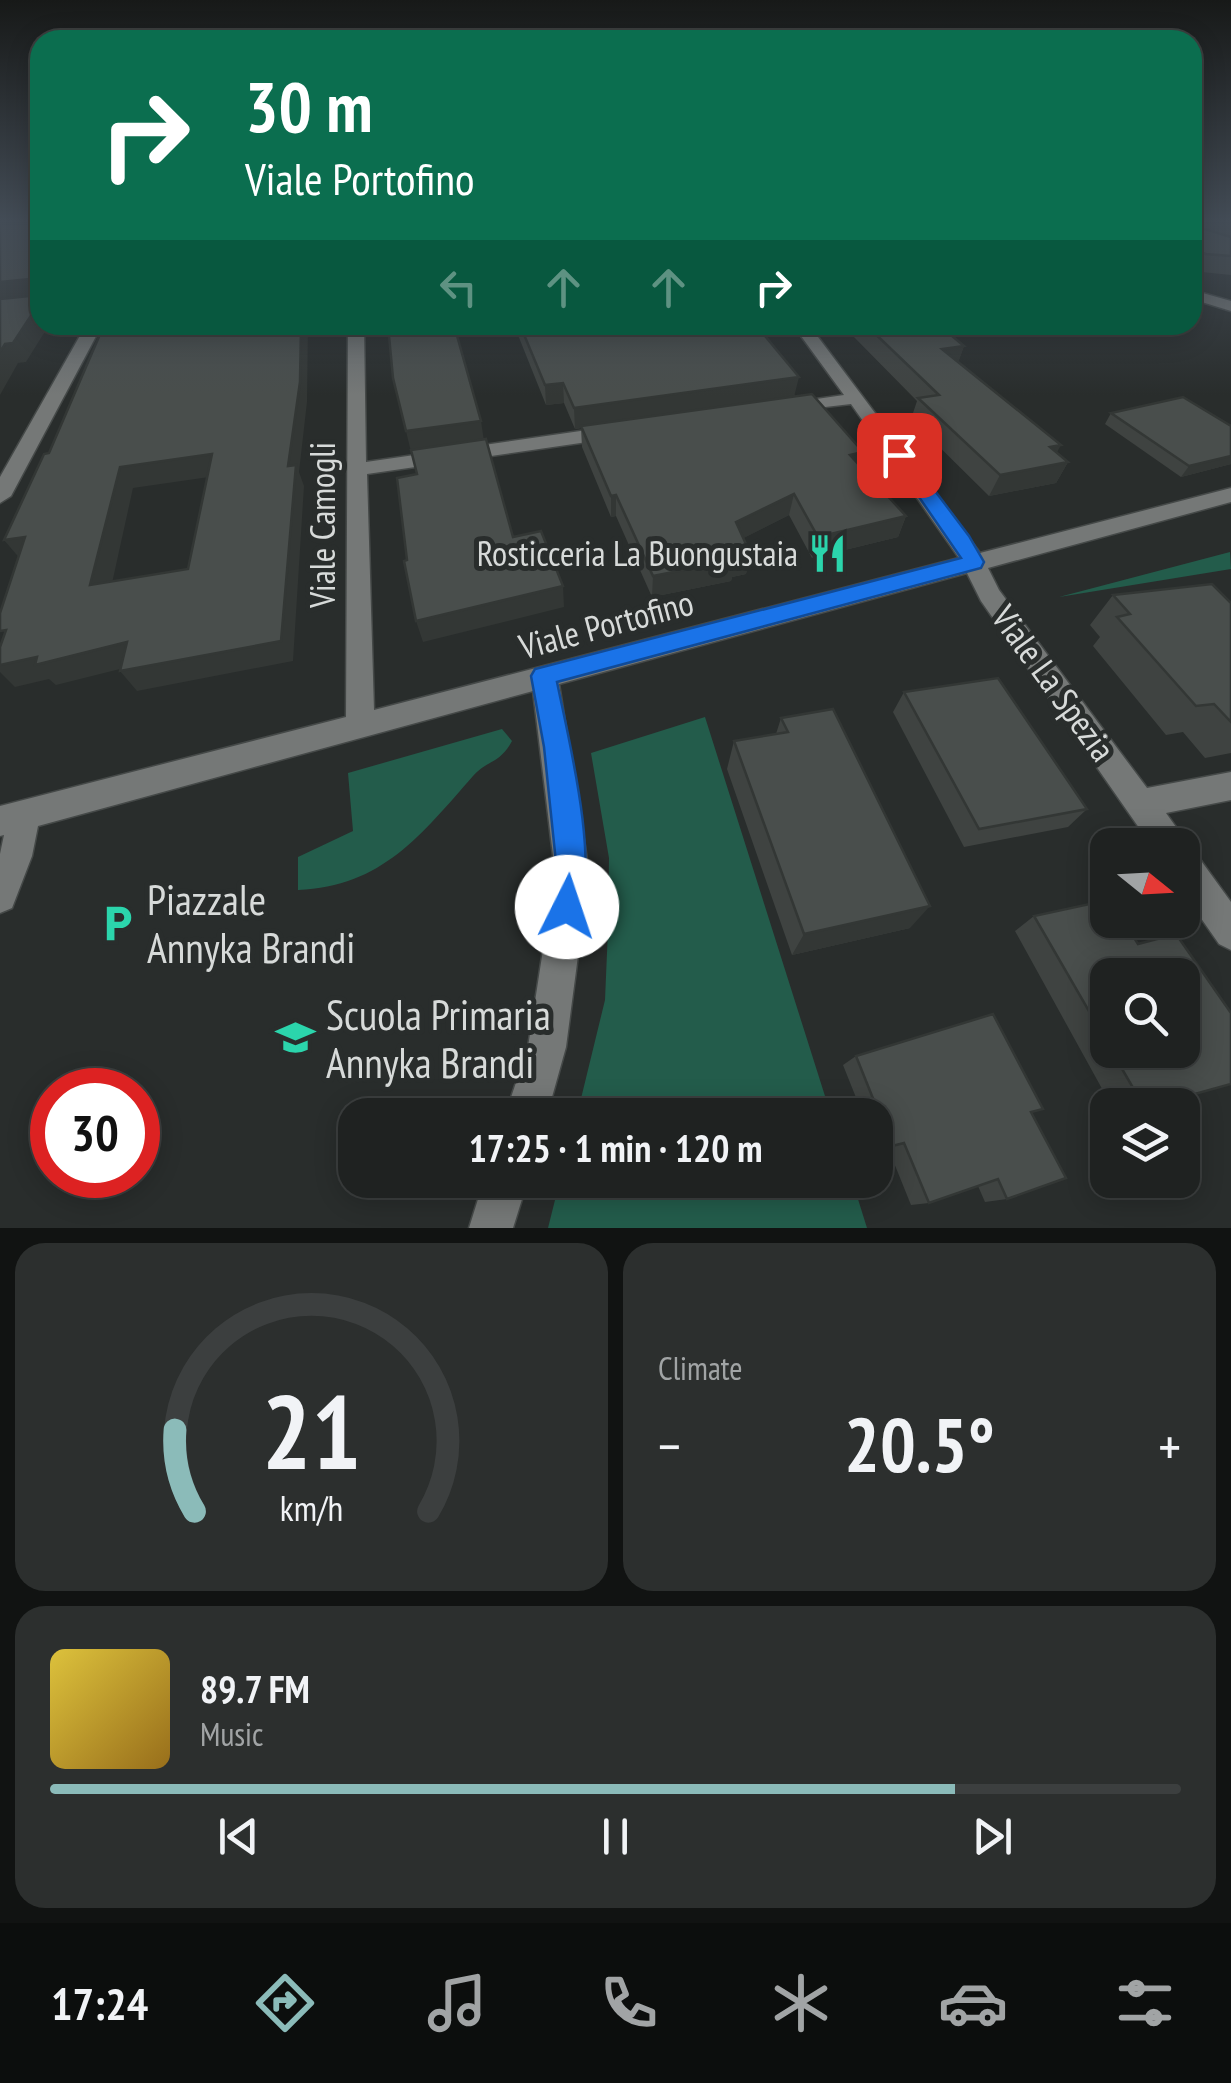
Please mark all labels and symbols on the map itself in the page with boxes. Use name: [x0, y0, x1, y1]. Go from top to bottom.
pin: [857, 413, 942, 498]
street label: Viale Camogli: [299, 442, 345, 609]
place label: Rosticceria La Buongustaia: [477, 530, 798, 576]
restaurant icon: Rosticceria La Buongustaia: [807, 532, 849, 574]
street label: Viale Portofino: [513, 579, 698, 670]
street label: Viale La Spezia: [981, 595, 1126, 770]
north arrow: [1090, 828, 1200, 938]
position arrow: [515, 855, 619, 959]
place label: Piazzale Annyka Brandi: [147, 872, 355, 975]
parking icon: Piazzale Annyka Brandi: [96, 902, 138, 944]
place label: Scuola Primaria Annyka Brandi: [326, 987, 551, 1090]
school or university icon: Scuola Primaria Annyka Brandi: [275, 1017, 317, 1059]
speed limit sign: 30: [30, 1068, 160, 1198]

